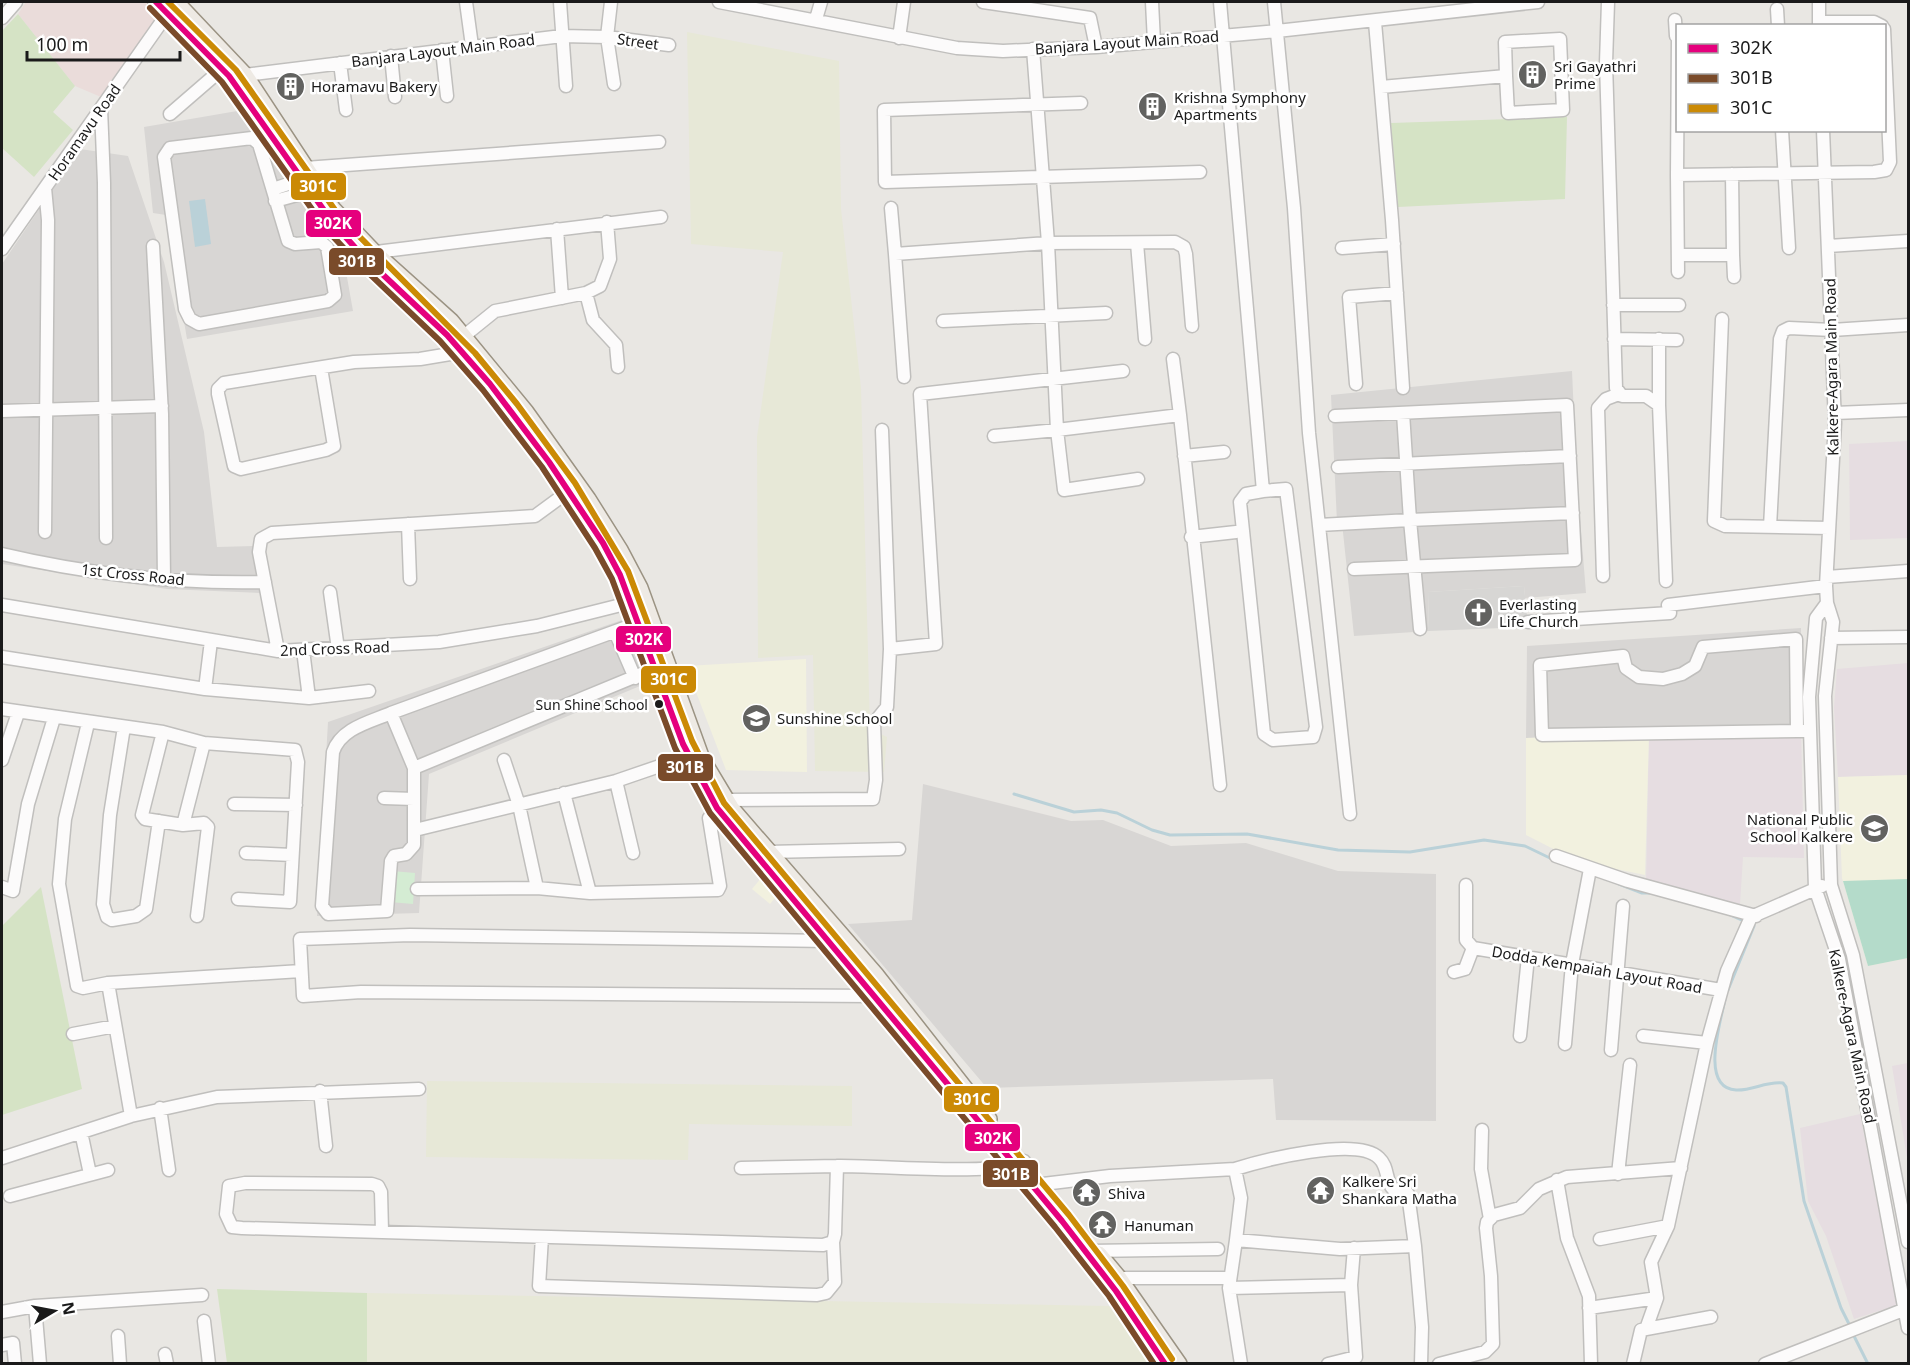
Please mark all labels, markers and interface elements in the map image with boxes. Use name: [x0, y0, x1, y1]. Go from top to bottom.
scale bar: [27, 24, 180, 62]
legend: [1676, 24, 1886, 132]
street label: Banjara Layout Main Road: [1034, 26, 1220, 58]
street label: Street: [616, 28, 661, 54]
street label: Banjara Layout Main Road: [350, 29, 536, 71]
text: 100 m: [36, 32, 88, 56]
text: 302K: [1730, 35, 1773, 59]
place label: Sri Gayathri Prime: [1554, 56, 1636, 93]
building icon: Sri Gayathri Prime: [1517, 59, 1549, 91]
text: 301B: [1730, 65, 1773, 89]
building icon: Horamavu Bakery: [274, 70, 306, 102]
place label: Horamavu Bakery: [311, 76, 438, 96]
street label: Horamavu Road: [43, 80, 125, 184]
place label: Krishna Symphony Apartments: [1174, 87, 1306, 124]
building icon: Krishna Symphony Apartments: [1137, 90, 1169, 122]
text: 301C: [1730, 95, 1772, 119]
line badge: 301C: [290, 172, 347, 201]
text: 301C: [299, 175, 337, 197]
line badge: 302K: [305, 209, 362, 238]
text: 302K: [314, 212, 352, 234]
line badge: 301B: [328, 247, 385, 276]
text: 301B: [338, 250, 376, 272]
street label: Kalkere-Agara Main Road: [1819, 278, 1843, 456]
street label: 1st Cross Road: [80, 559, 186, 589]
place label: Everlasting Life Church: [1499, 594, 1579, 631]
church icon: Everlasting Life Church: [1462, 597, 1494, 629]
line badge: 302K: [615, 625, 672, 653]
text: 302K: [625, 628, 663, 650]
street label: 2nd Cross Road: [280, 636, 390, 660]
line badge: 301C: [640, 665, 697, 694]
text: 301C: [650, 668, 688, 690]
place label: Sun Shine School: [536, 695, 648, 714]
marker: Sun Shine School: [653, 698, 665, 710]
school or university icon: Sunshine School: [740, 702, 772, 734]
place label: Sunshine School: [777, 708, 892, 728]
line badge: 301B: [657, 753, 714, 782]
text: 301B: [666, 756, 704, 778]
place label: National Public School Kalkere: [1747, 809, 1853, 846]
school or university icon: National Public School Kalkere: [1858, 812, 1890, 844]
street label: Dodda Kempaiah Layout Road: [1490, 941, 1704, 997]
street label: Kalkere-Agara Main Road: [1825, 947, 1881, 1125]
line badge: 301C: [943, 1085, 1000, 1113]
text: 301C: [953, 1088, 991, 1110]
line badge: 302K: [964, 1123, 1021, 1152]
text: 302K: [974, 1127, 1012, 1149]
line badge: 301B: [982, 1159, 1039, 1188]
text: 301B: [992, 1163, 1030, 1185]
place label: Kalkere Sri Shankara Matha: [1342, 1171, 1457, 1208]
temple icon: Kalkere Sri Shankara Matha: [1305, 1174, 1337, 1206]
temple icon: Shiva: [1071, 1177, 1103, 1209]
place label: Shiva: [1108, 1183, 1145, 1203]
temple icon: Hanuman: [1087, 1209, 1119, 1241]
place label: Hanuman: [1124, 1215, 1194, 1235]
north arrow: [24, 1281, 84, 1341]
text: N: [57, 1300, 81, 1317]

